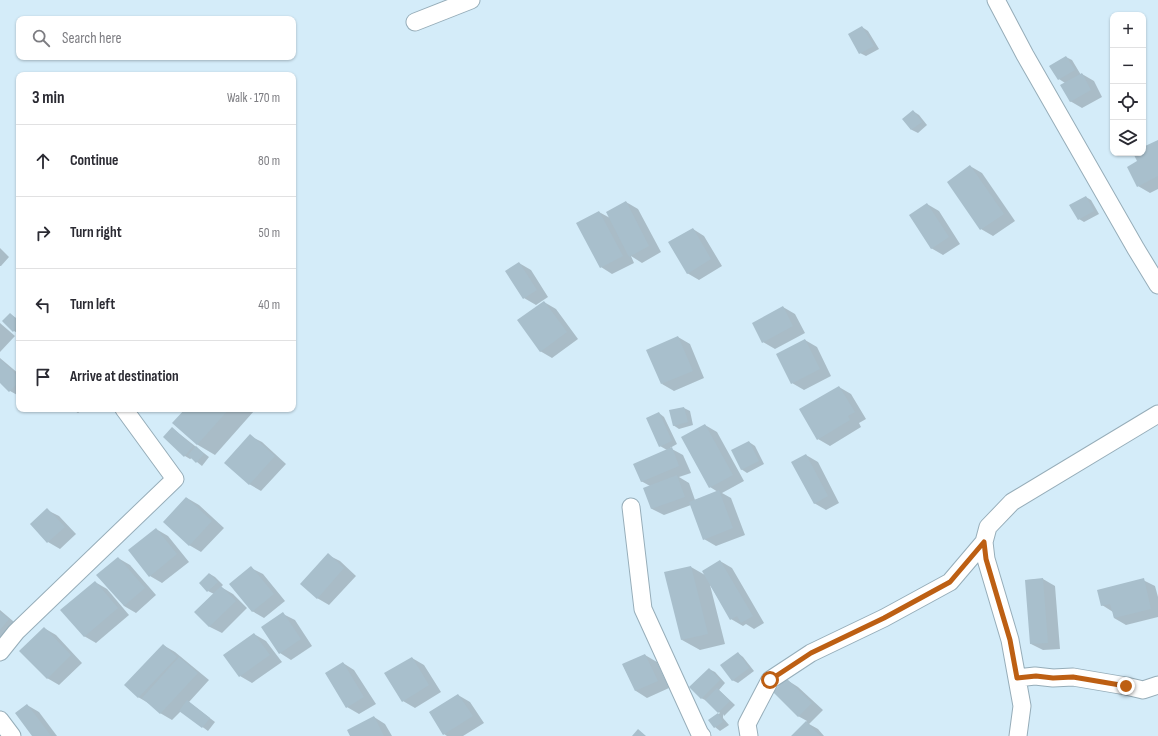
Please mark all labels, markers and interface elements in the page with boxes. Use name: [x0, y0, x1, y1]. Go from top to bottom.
map controls: [1110, 12, 1146, 156]
button: +: [1110, 12, 1146, 48]
search box: [16, 16, 296, 60]
icon: search: [30, 27, 52, 49]
text: Search here: [62, 29, 122, 48]
button: −: [1110, 48, 1146, 84]
button: locate: [1110, 84, 1146, 120]
text: 3 min: [32, 88, 65, 108]
text: Walk · 170 m: [227, 90, 280, 106]
button: layers: [1110, 120, 1146, 156]
icon: ahead: [32, 150, 54, 172]
text: Continue: [70, 151, 119, 170]
text: 80 m: [258, 153, 280, 169]
icon: right: [32, 222, 54, 244]
text: Turn right: [70, 223, 122, 242]
text: 50 m: [259, 225, 280, 241]
icon: left: [32, 294, 54, 316]
text: Turn left: [70, 295, 115, 314]
text: 40 m: [258, 297, 280, 313]
icon: arrive: [32, 366, 54, 388]
text: Arrive at destination: [70, 367, 179, 386]
route start: [761, 671, 779, 689]
route end: [1117, 677, 1135, 695]

